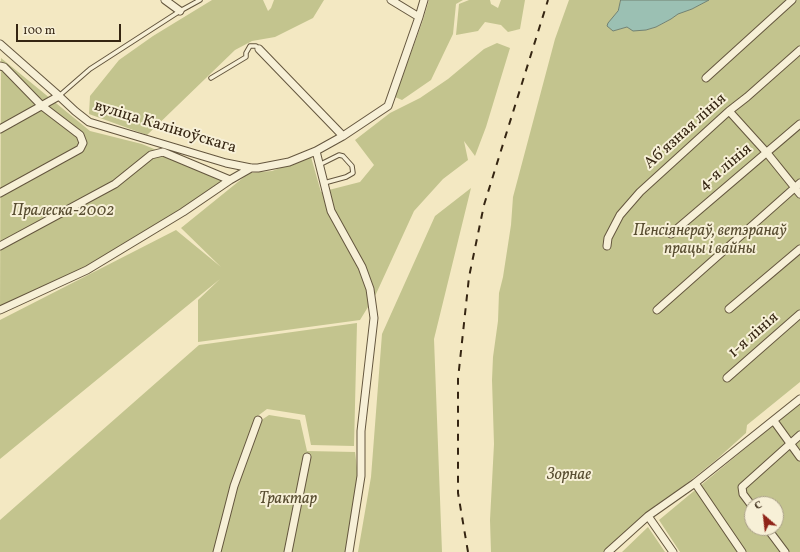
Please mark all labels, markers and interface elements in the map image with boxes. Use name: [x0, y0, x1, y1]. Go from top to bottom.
scale bar: [18, 16, 123, 42]
text: 100 m: [23, 23, 55, 39]
street label: Абʼязная лінія: [641, 90, 731, 174]
street label: вуліца Каліноўскага: [91, 97, 239, 159]
street label: 4-я лінія: [695, 140, 757, 196]
park label: Пралеска-2002: [12, 202, 114, 222]
park label: Пенсіянераў, ветэранаў працы і вайны: [633, 222, 787, 260]
street label: 1-я лінія: [725, 309, 783, 363]
park label: Зорнае: [547, 466, 591, 486]
park label: Трактар: [259, 490, 317, 510]
north arrow: [744, 496, 784, 536]
text: С: [752, 498, 765, 514]

